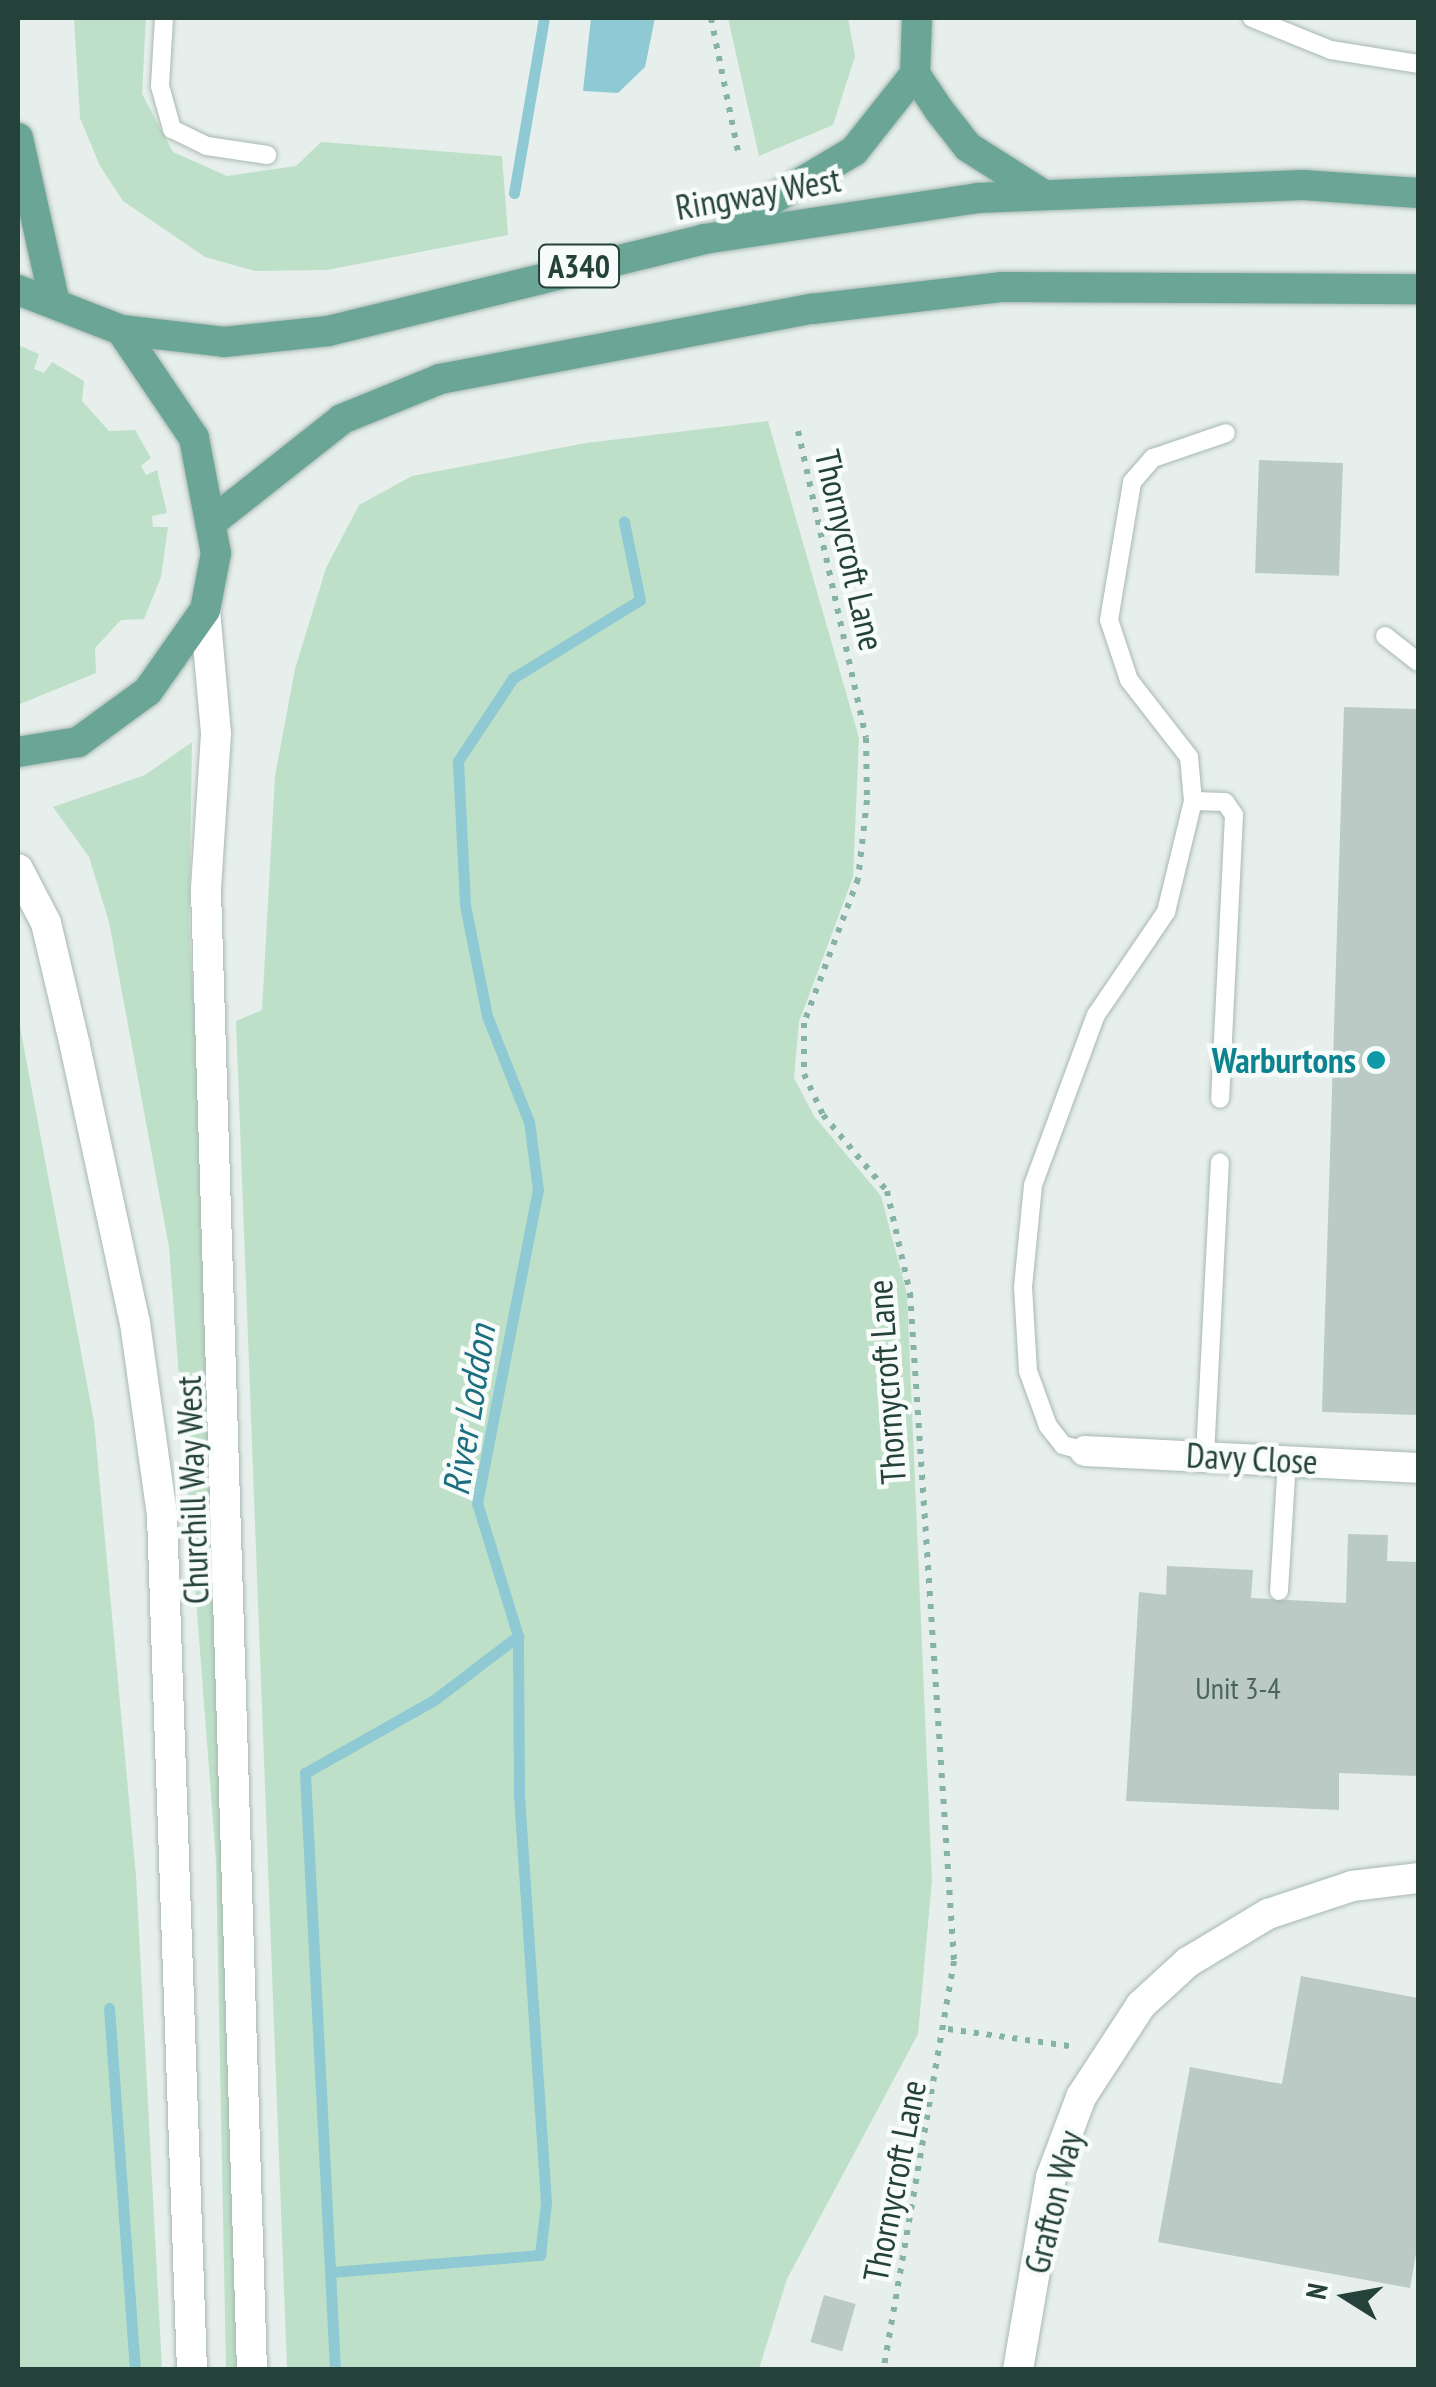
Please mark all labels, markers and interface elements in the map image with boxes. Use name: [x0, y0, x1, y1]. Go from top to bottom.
street label: Ringway West: [671, 158, 845, 228]
road number: A340: [536, 239, 622, 293]
street label: Thornycroft Lane: [807, 446, 893, 654]
place label: Warburtons: [1212, 1039, 1356, 1081]
marker: Warburtons: [1365, 1049, 1387, 1071]
street label: Thornycroft Lane: [858, 1278, 914, 1486]
water label: River Loddon: [432, 1322, 504, 1498]
street label: Churchill Way West: [167, 1374, 217, 1606]
street label: Davy Close: [1185, 1434, 1319, 1482]
house number: Unit 3-4: [1195, 1670, 1281, 1706]
street label: Thornycroft Lane: [854, 2077, 934, 2285]
street label: Grafton Way: [1015, 2126, 1091, 2278]
north arrow: [1296, 2247, 1396, 2347]
text: N: [1296, 2280, 1336, 2302]

